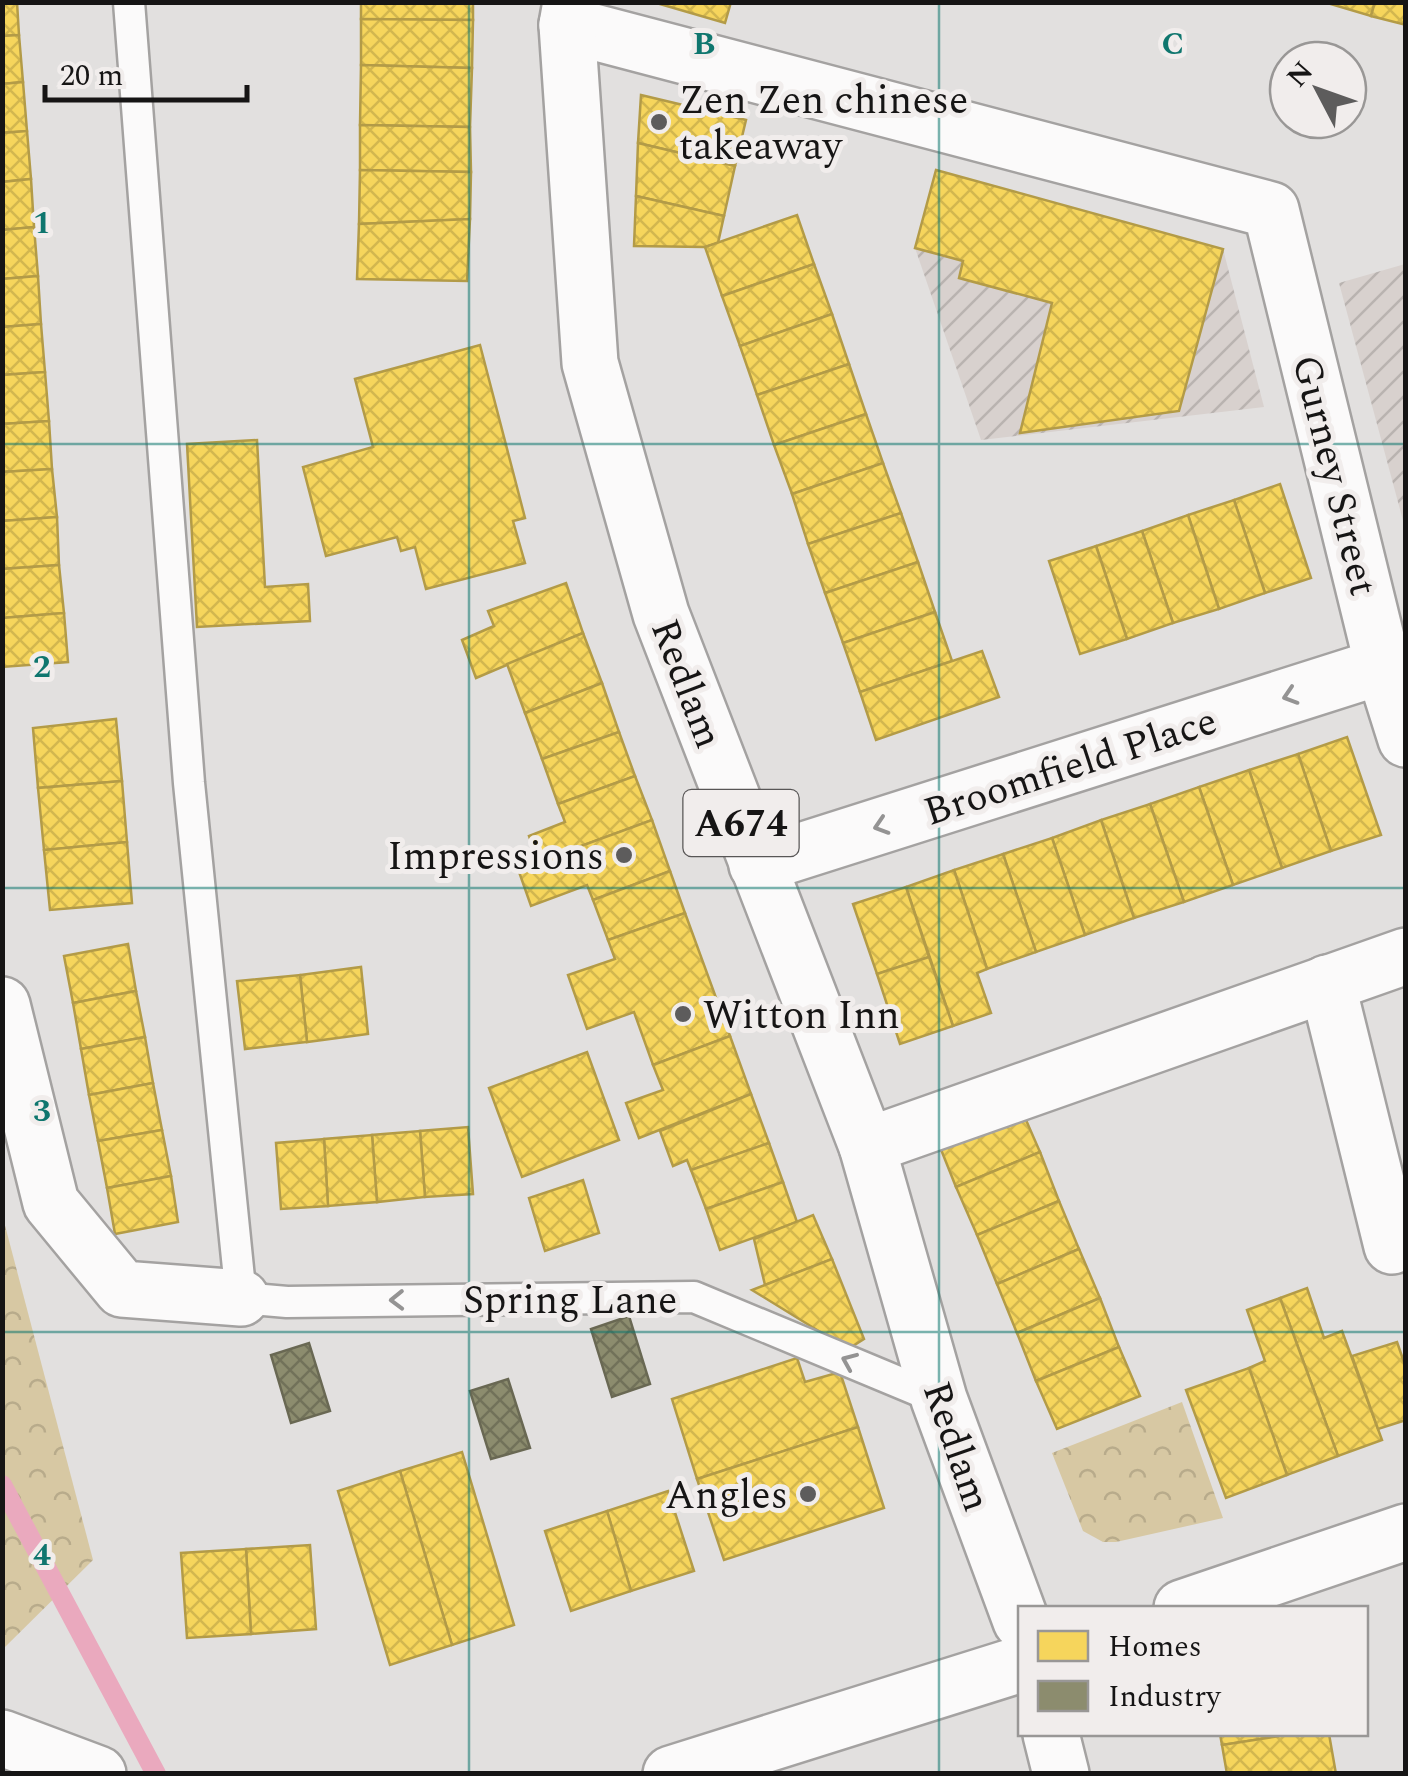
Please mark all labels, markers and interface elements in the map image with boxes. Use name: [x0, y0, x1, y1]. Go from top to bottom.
text: B: [693, 20, 715, 69]
text: C: [1162, 20, 1184, 69]
scale bar: [45, 40, 248, 102]
north arrow: [1268, 40, 1368, 140]
text: N: [1277, 52, 1324, 97]
text: 20 m: [60, 53, 123, 99]
place label: Zen Zen chinese takeaway: [679, 71, 968, 178]
marker: Zen Zen chinese takeaway: [648, 111, 670, 133]
text: 1: [33, 199, 51, 248]
street label: Gurney Street: [1274, 349, 1393, 602]
street label: Redlam: [633, 610, 738, 757]
text: 2: [33, 643, 51, 692]
one-way arrow: [1283, 684, 1300, 704]
street label: Broomfield Place: [916, 691, 1225, 843]
road number: A674: [684, 790, 798, 856]
one-way arrow: [873, 814, 890, 834]
place label: Impressions: [387, 827, 604, 888]
marker: Impressions: [613, 844, 635, 866]
place label: Witton Inn: [703, 986, 900, 1047]
marker: Witton Inn: [672, 1003, 694, 1025]
text: 3: [33, 1087, 51, 1136]
street label: Spring Lane: [463, 1271, 677, 1332]
one-way arrow: [388, 1290, 404, 1311]
one-way arrow: [841, 1353, 859, 1373]
street label: Redlam: [905, 1374, 1006, 1520]
place label: Angles: [665, 1466, 788, 1527]
marker: Angles: [797, 1483, 819, 1505]
text: 4: [33, 1531, 51, 1580]
legend: [1018, 1606, 1368, 1736]
text: Homes: [1108, 1624, 1202, 1670]
text: Industry: [1108, 1674, 1222, 1720]

